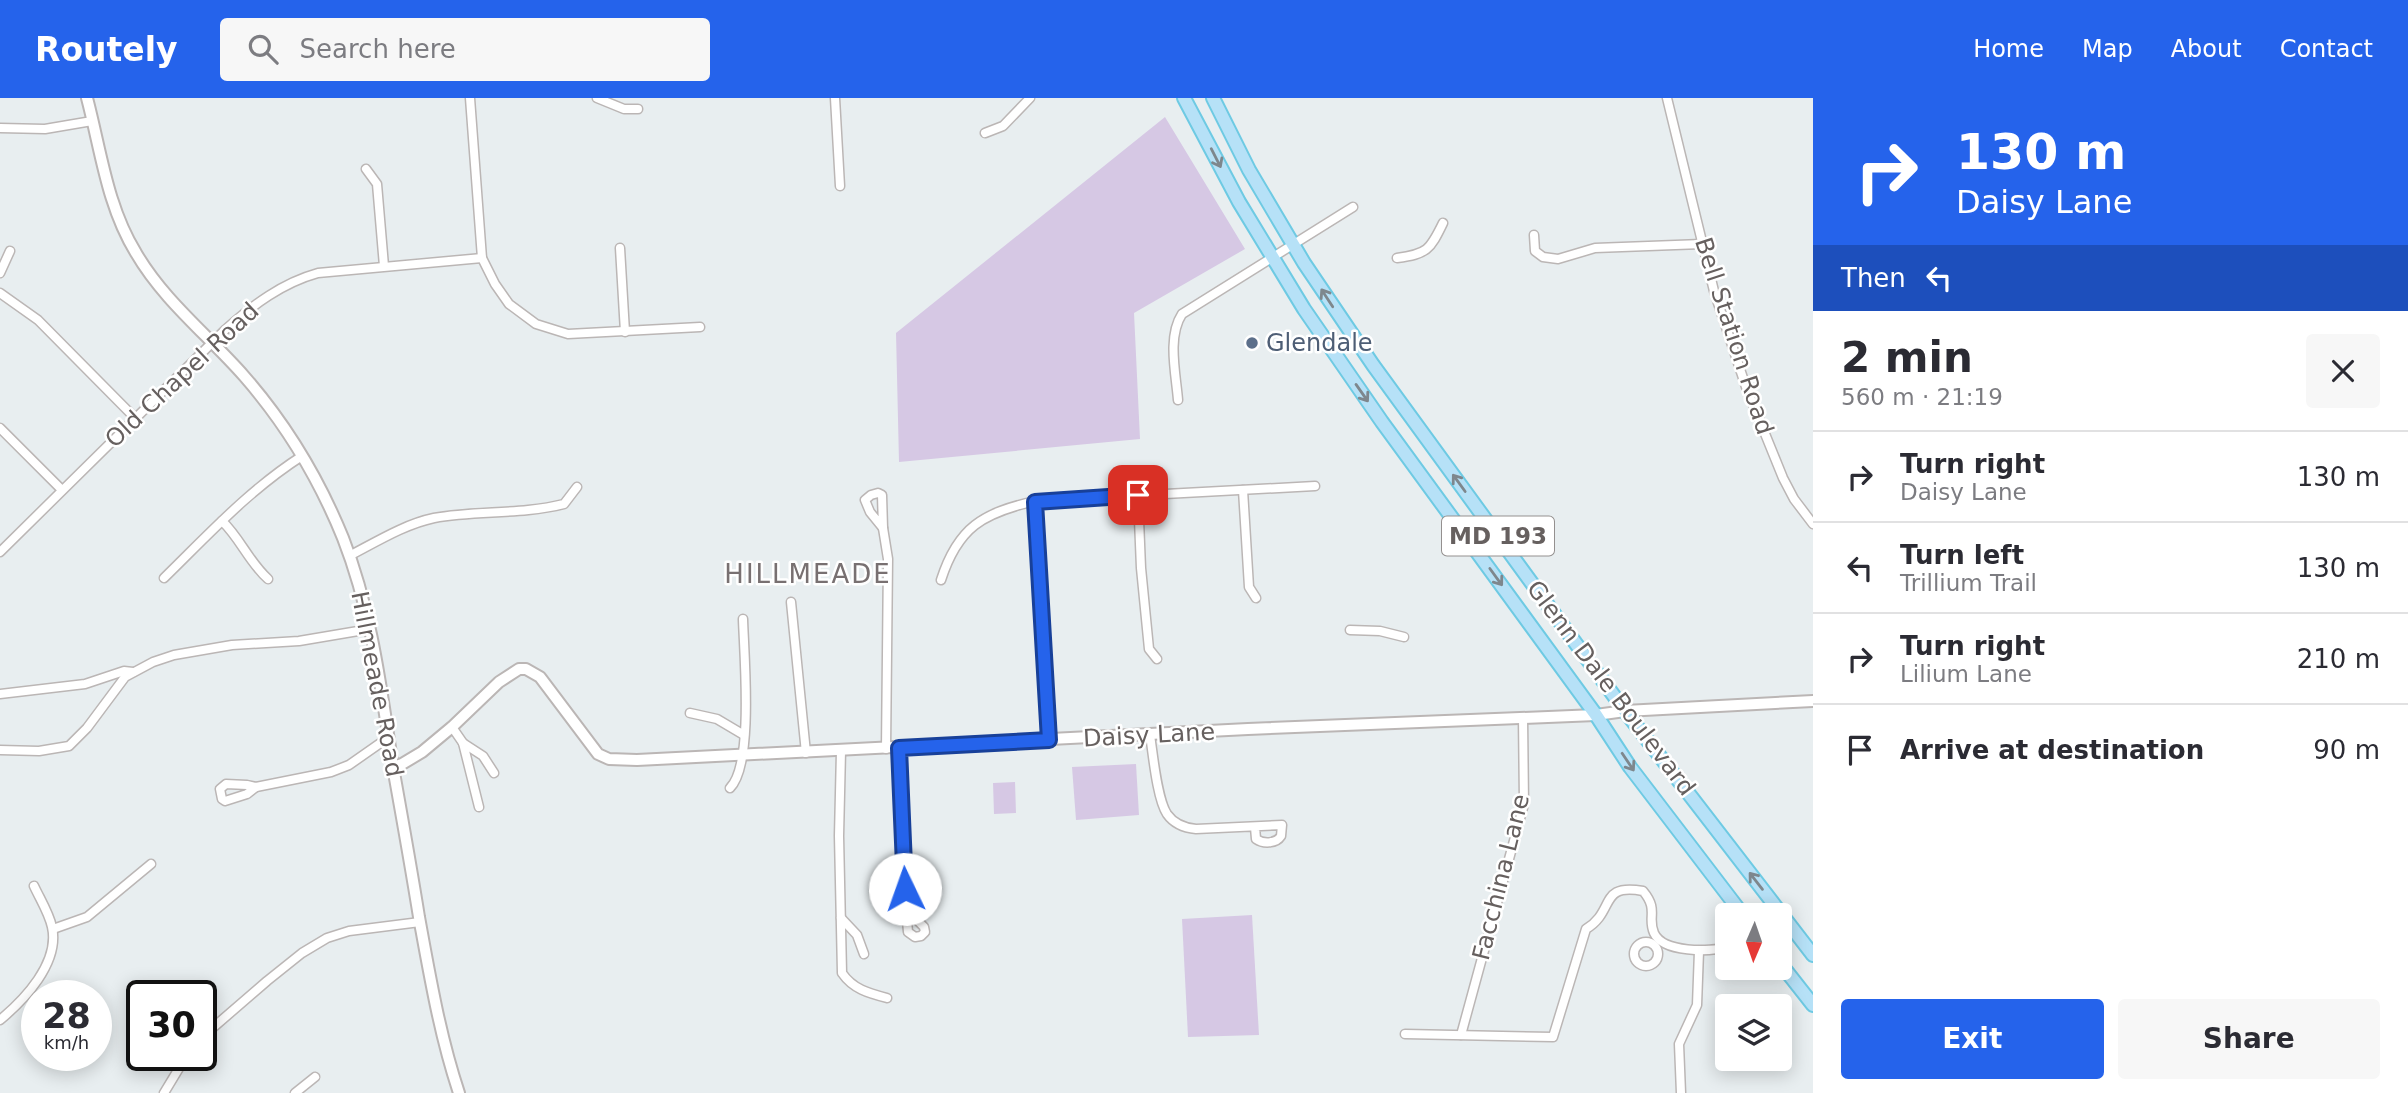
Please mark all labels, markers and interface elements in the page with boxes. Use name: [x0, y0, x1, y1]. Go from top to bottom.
search box: [220, 18, 710, 81]
text: Routely: [35, 30, 178, 69]
icon: search: [244, 30, 282, 68]
text: Search here: [300, 34, 456, 64]
text: Home: [1973, 35, 2044, 63]
text: Map: [2082, 35, 2133, 63]
text: About: [2171, 35, 2242, 63]
text: Contact: [2280, 35, 2373, 63]
text: 130 m: [1956, 124, 2126, 181]
icon: right: [1841, 126, 1932, 217]
one-way arrow: [1210, 147, 1224, 168]
text: Daisy Lane: [1956, 183, 2132, 221]
street label: Bell Station Road: [1689, 234, 1779, 438]
icon: left: [1920, 259, 1958, 297]
text: Then: [1841, 263, 1906, 293]
one-way arrow: [1320, 288, 1334, 308]
street label: Old Chapel Road: [99, 297, 265, 453]
place label: Glendale: [1266, 329, 1373, 357]
text: 2 min: [1841, 333, 1973, 382]
button: close: [2306, 334, 2380, 408]
marker: Glendale: [1244, 335, 1260, 351]
one-way arrow: [1355, 383, 1369, 402]
text: 560 m · 21:19: [1841, 384, 2003, 410]
text: Turn right: [1900, 449, 2045, 479]
icon: right: [1841, 458, 1879, 496]
text: 130 m: [2297, 462, 2380, 492]
pin: [1108, 465, 1168, 525]
one-way arrow: [1451, 474, 1466, 493]
icon: arrive: [1119, 476, 1157, 514]
text: Daisy Lane: [1900, 479, 2027, 505]
road number: MD 193: [1442, 516, 1554, 556]
text: Turn left: [1900, 540, 2024, 570]
icon: left: [1841, 549, 1879, 587]
text: 130 m: [2297, 553, 2380, 583]
district label: HILLMEADE: [724, 559, 892, 589]
one-way arrow: [1488, 567, 1503, 586]
text: Trillium Trail: [1900, 570, 2037, 596]
street label: Glenn Dale Boulevard: [1521, 575, 1701, 801]
street label: Hillmeade Road: [345, 589, 409, 779]
text: Turn right: [1900, 631, 2045, 661]
icon: right: [1841, 640, 1879, 678]
text: 210 m: [2297, 644, 2380, 674]
text: Lilium Lane: [1900, 661, 2032, 687]
street label: Daisy Lane: [1082, 718, 1216, 752]
icon: arrive: [1841, 731, 1879, 769]
text: Arrive at destination: [1900, 735, 2204, 765]
text: 90 m: [2313, 735, 2380, 765]
one-way arrow: [1621, 752, 1635, 771]
street label: Facchina Lane: [1467, 791, 1535, 963]
position arrow: [868, 852, 942, 926]
one-way arrow: [1749, 873, 1764, 891]
north arrow: [1715, 903, 1792, 980]
map controls: [1715, 903, 1792, 1071]
speed limit sign: 30: [126, 980, 217, 1071]
button: layers: [1715, 994, 1792, 1071]
text: 28: [42, 996, 91, 1036]
button: Exit: [1841, 999, 2104, 1079]
button: Share: [2118, 999, 2380, 1079]
text: km/h: [44, 1032, 89, 1053]

